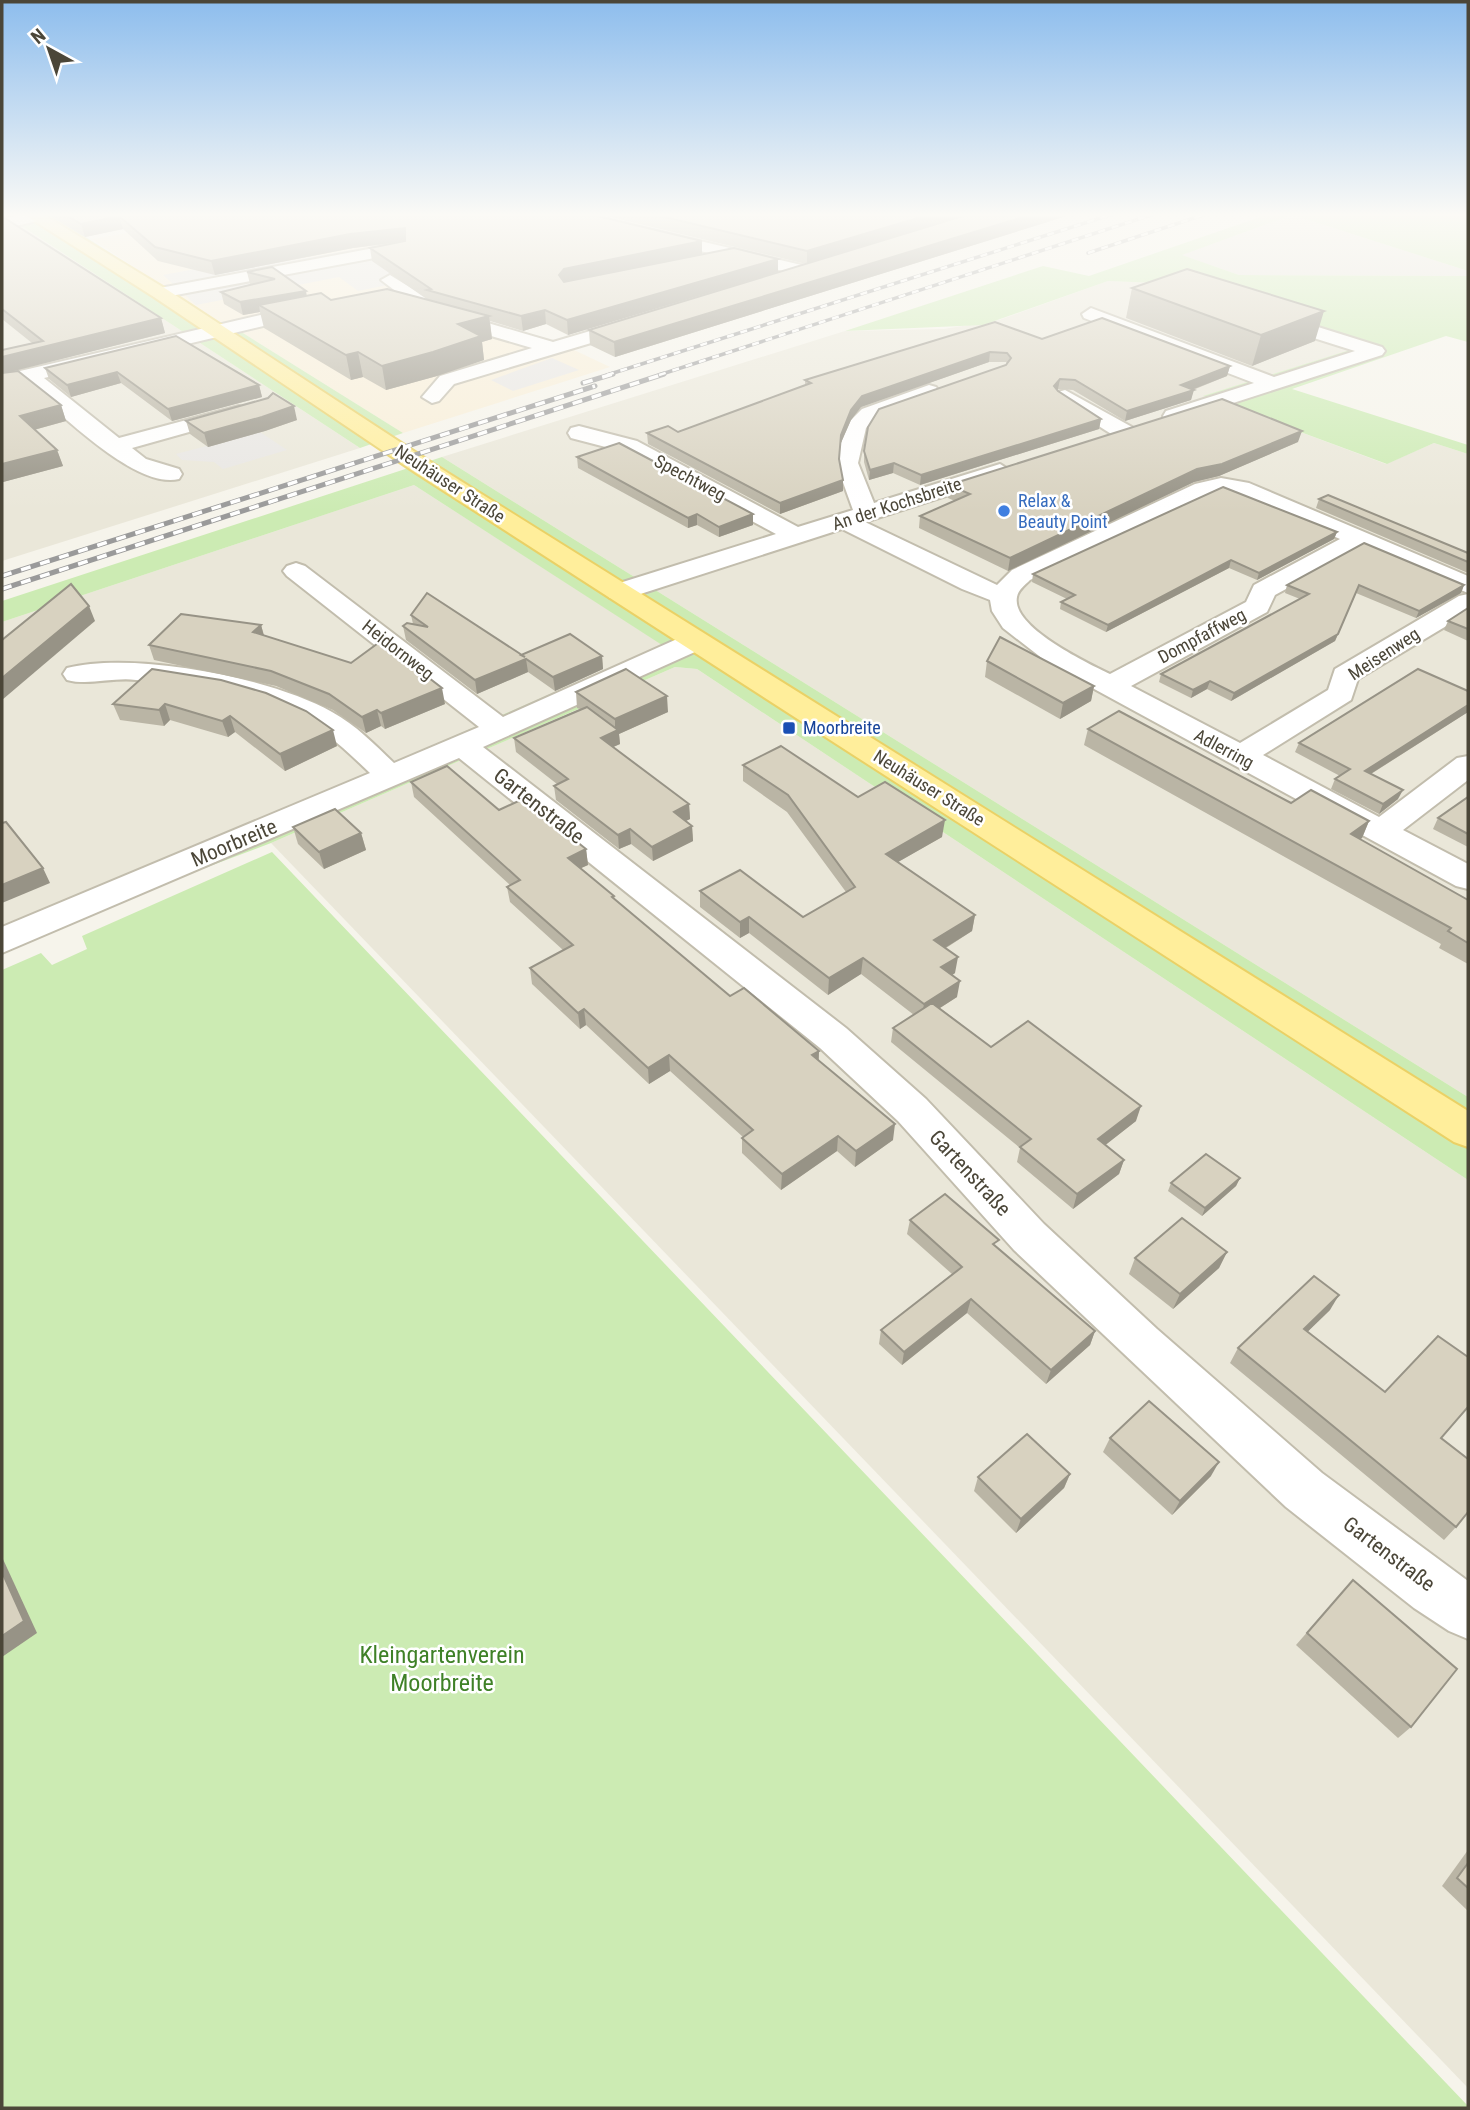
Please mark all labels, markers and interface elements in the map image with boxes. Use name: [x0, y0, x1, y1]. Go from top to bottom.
north arrow: [14, 14, 84, 84]
text: N: [27, 24, 50, 49]
street label: Neuhäuser Straße: [391, 440, 509, 527]
street label: Spechtweg: [651, 450, 730, 505]
street label: An der Kochsbreite: [830, 473, 964, 534]
place label: Relax & Beauty Point: [1018, 490, 1108, 532]
marker: Relax & Beauty Point: [996, 503, 1012, 519]
street label: Dompfaffweg: [1154, 604, 1249, 667]
street label: Heidornweg: [358, 615, 438, 684]
street label: Meisenweg: [1344, 623, 1423, 684]
place label: Moorbreite: [803, 717, 881, 738]
marker: Moorbreite: [781, 720, 797, 736]
street label: Adlerring: [1191, 724, 1258, 773]
street label: Neuhäuser Straße: [870, 745, 989, 830]
street label: Gartenstraße: [489, 763, 589, 849]
street label: Moorbreite: [188, 814, 281, 872]
street label: Gartenstraße: [924, 1125, 1016, 1221]
street label: Gartenstraße: [1339, 1512, 1440, 1596]
park label: Kleingartenverein Moorbreite: [359, 1641, 525, 1697]

